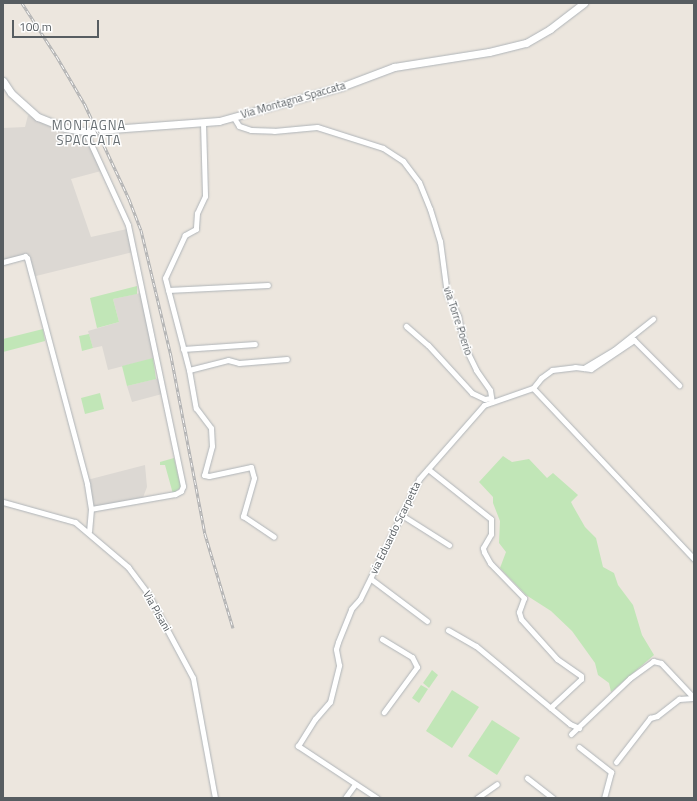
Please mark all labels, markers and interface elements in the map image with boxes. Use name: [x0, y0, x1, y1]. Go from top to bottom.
scale bar: [14, 12, 101, 38]
text: 100 m: [19, 17, 52, 36]
street label: Via Montagna Spaccata: [239, 79, 347, 121]
district label: MONTAGNA SPACCATA: [52, 118, 126, 149]
street label: via Torre Poerio: [441, 285, 475, 357]
street label: via Eduardo Scarpetta: [367, 480, 423, 576]
street label: Via Pisani: [140, 588, 174, 634]

